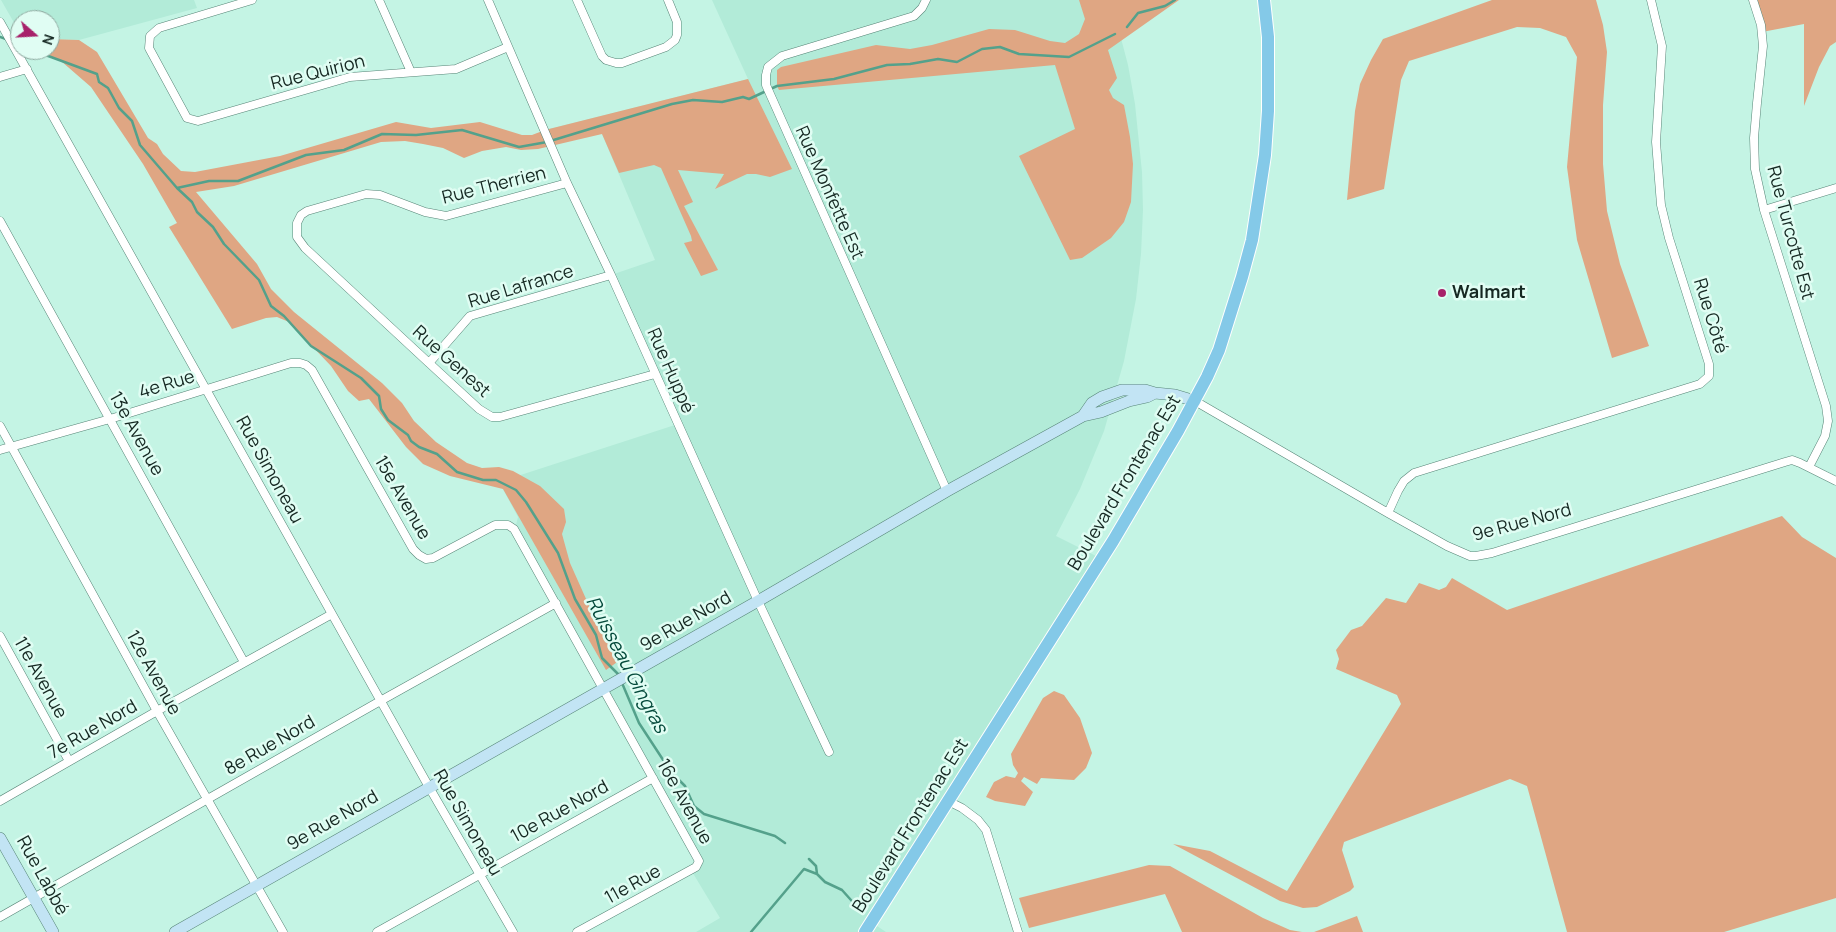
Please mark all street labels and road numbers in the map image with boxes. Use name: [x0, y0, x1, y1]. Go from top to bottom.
street label: Rue Quirion: [269, 51, 367, 95]
street label: Rue Monfette Est: [790, 123, 868, 263]
street label: Rue Therrien: [440, 163, 548, 209]
street label: Rue Turcotte Est: [1762, 164, 1818, 302]
street label: Rue Lafrance: [466, 261, 576, 313]
street label: Rue Côté: [1688, 276, 1732, 356]
street label: Rue Genest: [408, 322, 494, 402]
street label: Rue Huppé: [642, 325, 698, 417]
street label: 4e Rue: [136, 366, 198, 404]
street label: 13e Avenue: [104, 388, 168, 480]
street label: Boulevard Frontenac Est: [1064, 391, 1186, 575]
street label: Rue Simoneau: [231, 413, 307, 527]
street label: 15e Avenue: [369, 452, 435, 544]
street label: 9e Rue Nord: [1470, 499, 1574, 547]
street label: 9e Rue Nord: [637, 587, 735, 657]
street label: 12e Avenue: [121, 627, 185, 719]
street label: 11e Avenue: [9, 634, 71, 722]
street label: 7e Rue Nord: [45, 696, 141, 764]
street label: 8e Rue Nord: [221, 711, 319, 781]
street label: Boulevard Frontenac Est: [849, 735, 973, 917]
street label: 16e Avenue: [652, 756, 716, 848]
street label: Rue Simoneau: [428, 766, 506, 880]
street label: 10e Rue Nord: [507, 776, 613, 848]
street label: 9e Rue Nord: [284, 786, 382, 856]
street label: Rue Labbé: [11, 833, 73, 919]
street label: 11e Rue: [601, 861, 665, 909]

